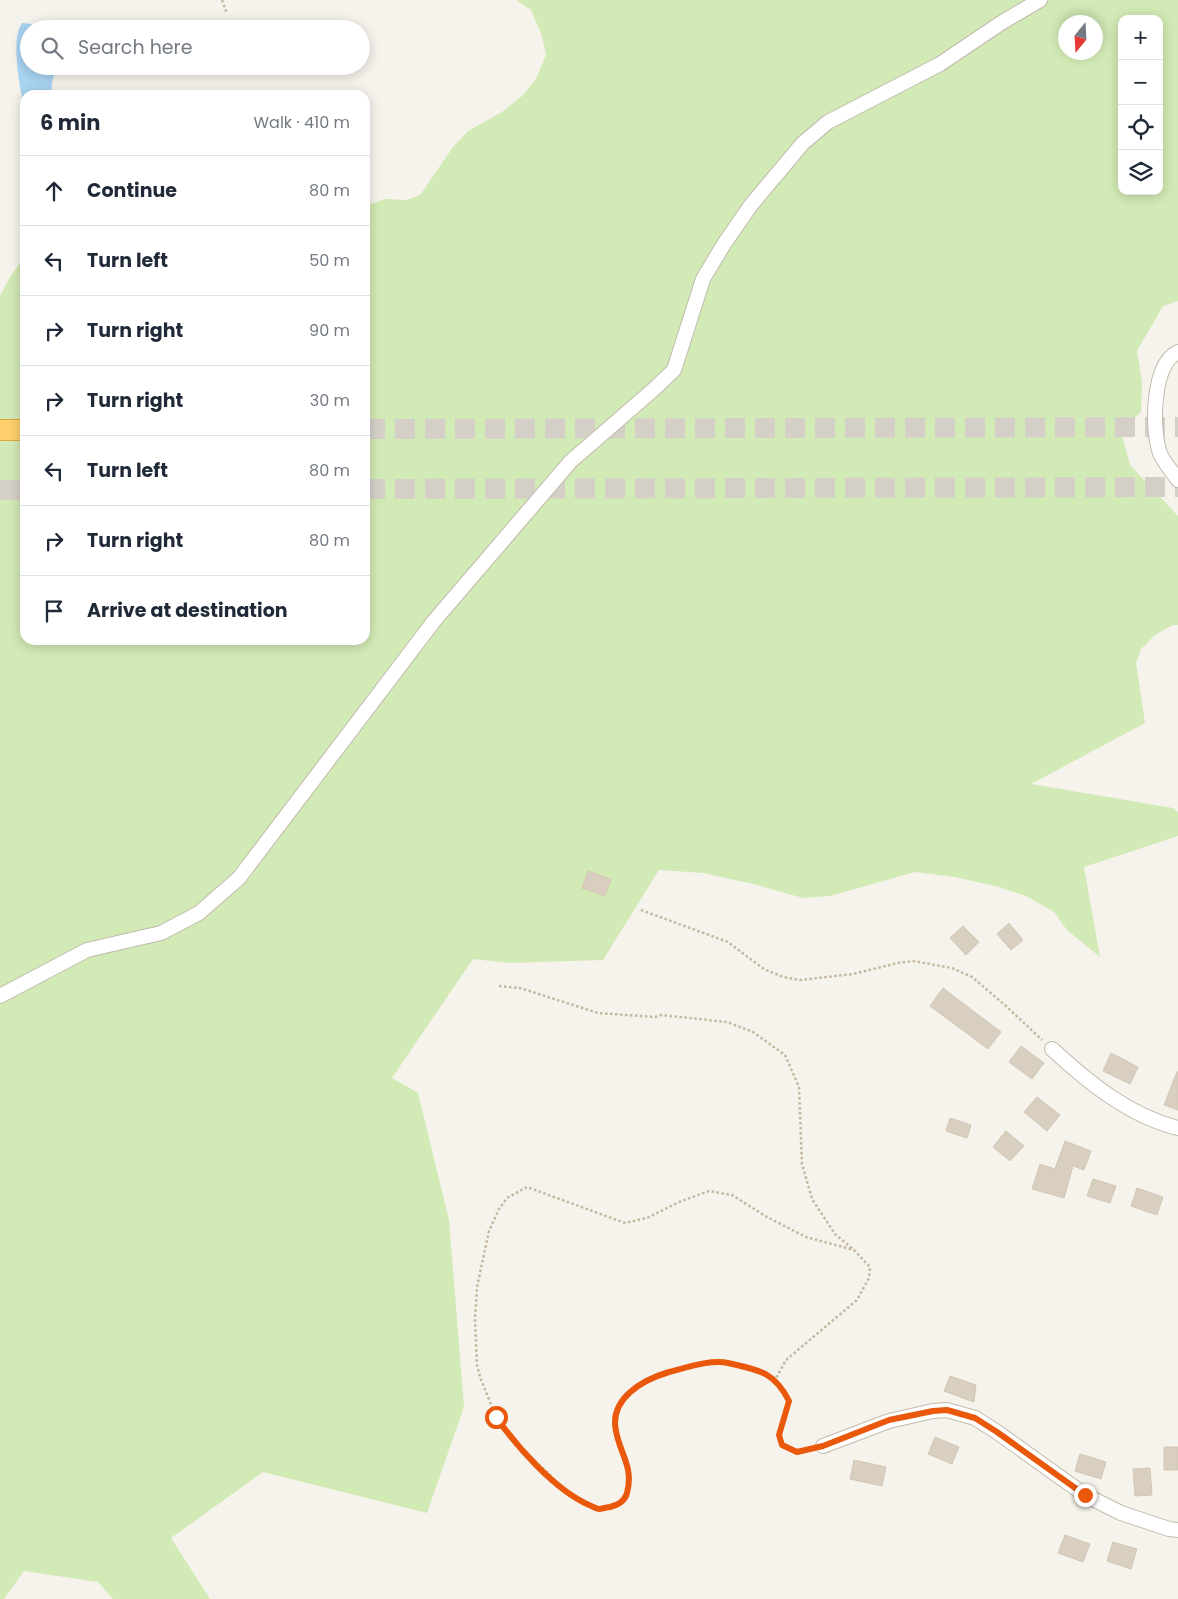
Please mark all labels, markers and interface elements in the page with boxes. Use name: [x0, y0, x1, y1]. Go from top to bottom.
north arrow: [1058, 15, 1103, 60]
map controls: [1118, 15, 1163, 195]
button: +: [1118, 15, 1163, 60]
search box: [20, 20, 370, 75]
icon: search: [38, 34, 66, 62]
text: Search here: [78, 34, 192, 61]
button: −: [1118, 60, 1163, 105]
button: locate: [1118, 105, 1163, 150]
text: 6 min: [40, 108, 100, 137]
text: Walk · 410 m: [253, 111, 350, 134]
button: layers: [1118, 150, 1163, 195]
icon: ahead: [40, 177, 68, 205]
text: Continue: [87, 177, 177, 204]
text: 80 m: [309, 179, 350, 202]
icon: left: [40, 247, 68, 275]
text: Turn left: [87, 247, 168, 274]
text: 50 m: [309, 249, 350, 272]
icon: right: [40, 317, 68, 345]
text: Turn right: [87, 317, 183, 344]
text: 90 m: [309, 319, 350, 342]
icon: right: [40, 387, 68, 415]
text: Turn right: [87, 387, 183, 414]
text: 30 m: [310, 389, 350, 412]
icon: left: [40, 457, 68, 485]
text: Turn left: [87, 457, 168, 484]
text: 80 m: [309, 459, 350, 482]
icon: right: [40, 527, 68, 555]
text: Turn right: [87, 527, 183, 554]
text: 80 m: [309, 529, 350, 552]
icon: arrive: [40, 597, 68, 625]
text: Arrive at destination: [87, 597, 288, 624]
route start: [485, 1406, 508, 1429]
route end: [1074, 1484, 1097, 1507]

